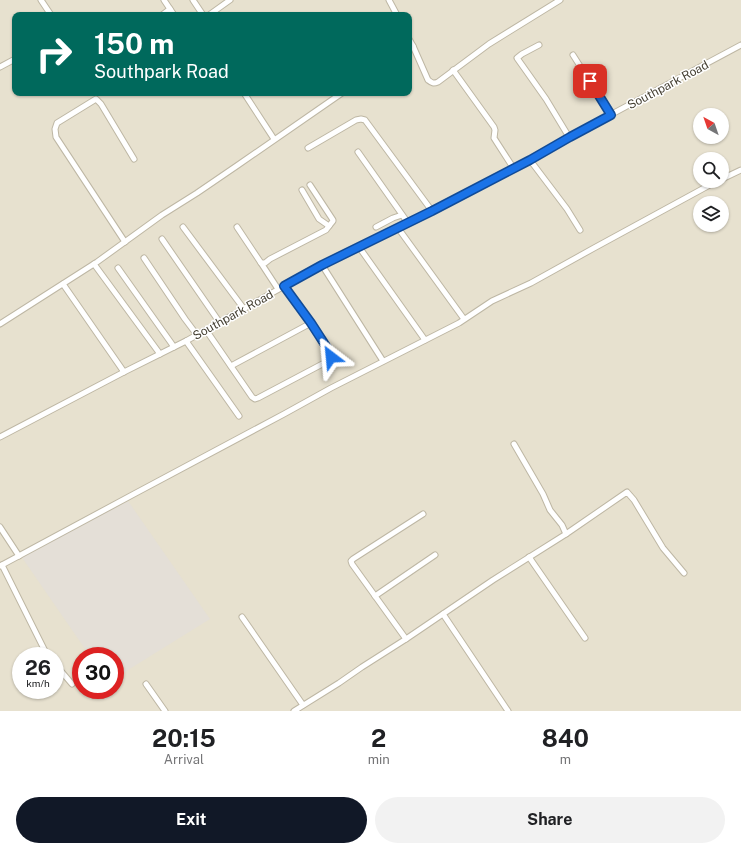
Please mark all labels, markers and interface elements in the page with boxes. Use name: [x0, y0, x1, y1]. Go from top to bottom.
text: 150 m: [94, 27, 174, 60]
icon: right: [28, 28, 80, 80]
street label: Southpark Road: [625, 58, 711, 112]
text: Southpark Road: [94, 61, 229, 82]
pin: [573, 64, 607, 98]
icon: arrive: [579, 70, 601, 92]
north arrow: [693, 108, 729, 144]
map controls: [693, 108, 729, 232]
button: search: [693, 152, 729, 188]
button: layers: [693, 196, 729, 232]
street label: Southpark Road: [190, 287, 276, 343]
position arrow: [310, 336, 352, 378]
speed limit sign: 30: [72, 647, 124, 699]
text: 26: [25, 656, 51, 680]
text: km/h: [26, 677, 50, 689]
text: 20:15: [152, 724, 216, 752]
text: 2: [371, 724, 386, 752]
text: 840: [542, 724, 589, 752]
text: Arrival: [164, 752, 204, 767]
text: min: [368, 752, 390, 767]
text: m: [560, 752, 571, 767]
button: Exit: [16, 797, 367, 843]
button: Share: [375, 797, 725, 843]

